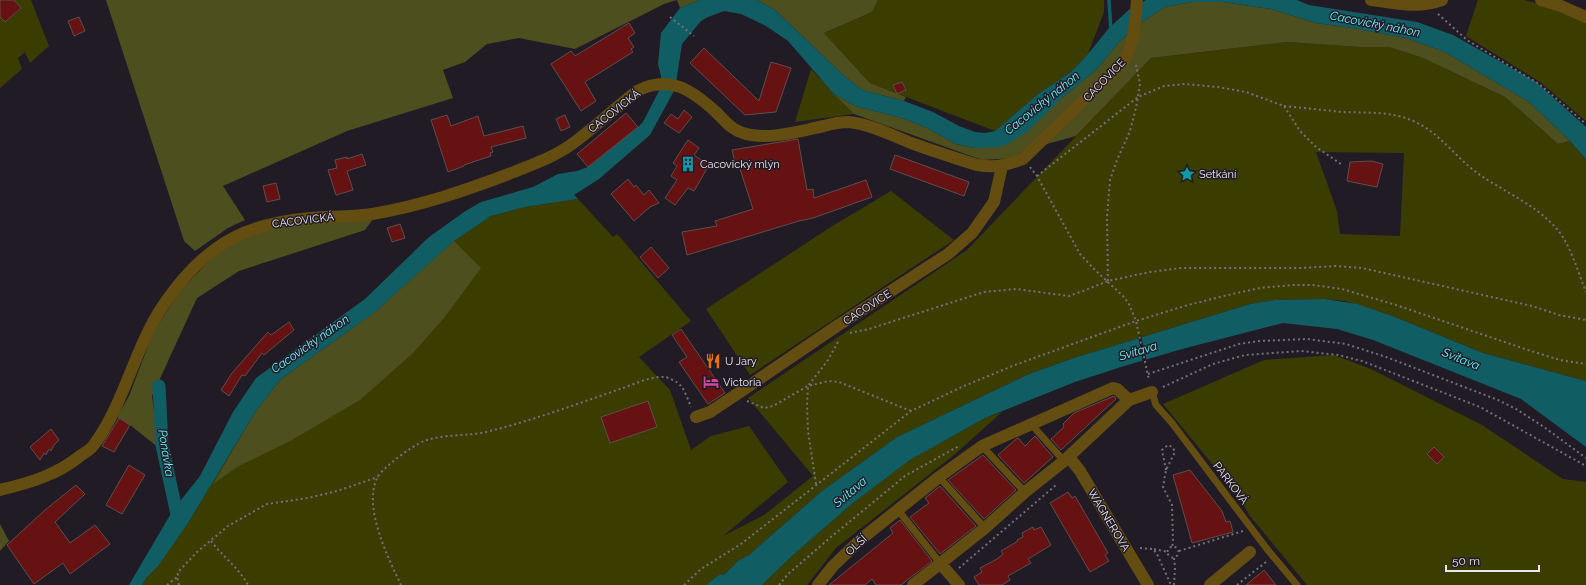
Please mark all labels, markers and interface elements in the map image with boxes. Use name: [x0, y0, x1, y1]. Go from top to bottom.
water label: Cacovický náhon: [1329, 8, 1422, 40]
street label: CACOVICE: [1081, 56, 1128, 104]
water label: Cacovický náhon: [1002, 68, 1082, 137]
street label: CACOVICKÁ: [585, 86, 643, 136]
building icon: Cacovický mlýn: [679, 155, 697, 173]
place label: Cacovický mlýn: [700, 158, 780, 171]
place icon: Setkání: [1178, 165, 1196, 183]
place label: Setkání: [1199, 168, 1237, 181]
street label: CACOVICKÁ: [271, 209, 335, 231]
street label: CACOVICE: [841, 287, 894, 328]
water label: Cacovický náhon: [268, 312, 352, 376]
water label: Svitava: [1116, 339, 1159, 364]
water label: Svitava: [1439, 345, 1482, 373]
restaurant icon: U Jary: [704, 352, 722, 370]
place label: U Jary: [725, 355, 757, 368]
hotel icon: Victoria: [702, 373, 720, 391]
place label: Victoria: [723, 376, 761, 389]
water label: Ponávka: [155, 429, 177, 477]
street label: PARKOVÁ: [1210, 459, 1252, 508]
water label: Svitava: [830, 474, 870, 511]
street label: WÁGNEROVA: [1085, 486, 1133, 554]
street label: OLŠÍ: [842, 532, 870, 558]
scale bar: [1446, 547, 1539, 573]
text: 50 m: [1452, 554, 1480, 568]

